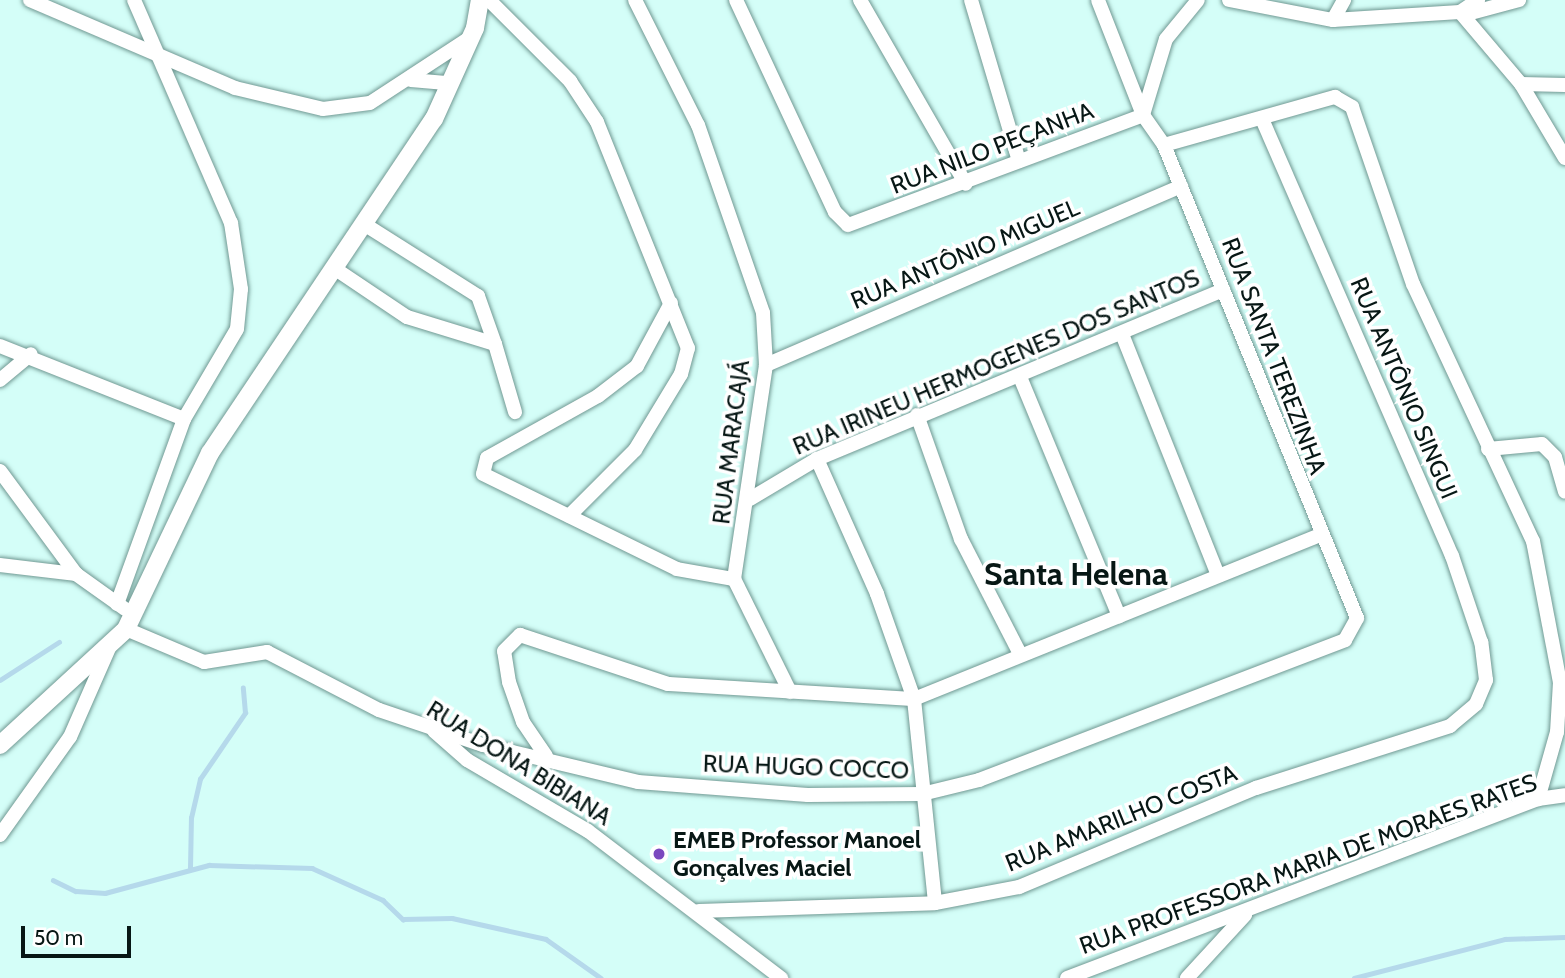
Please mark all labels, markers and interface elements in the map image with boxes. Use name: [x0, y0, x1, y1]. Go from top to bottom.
street label: RUA NILO PEÇANHA: [887, 96, 1097, 200]
street label: RUA ANTÔNIO MIGUEL: [847, 193, 1083, 315]
street label: RUA SANTA TEREZINHA: [1216, 234, 1332, 478]
street label: RUA IRINEU HERMOGENES DOS SANTOS: [788, 263, 1204, 461]
street label: RUA ANTÔNIO SINGUI: [1344, 273, 1464, 503]
street label: RUA MARACAJÁ: [707, 358, 755, 526]
district label: Santa Helena: [984, 555, 1168, 593]
street label: RUA DONA BIBIANA: [421, 695, 617, 831]
street label: RUA HUGO COCCO: [702, 749, 910, 785]
street label: RUA AMARILHO COSTA: [1001, 758, 1241, 878]
street label: RUA PROFESSORA MARIA DE MORAES RATES: [1075, 768, 1541, 960]
place label: EMEB Professor Manoel Gonçalves Maciel: [673, 826, 921, 882]
marker: EMEB Professor Manoel Gonçalves Maciel: [651, 846, 667, 862]
scale bar: [24, 912, 135, 956]
text: 50 m: [34, 925, 83, 950]

